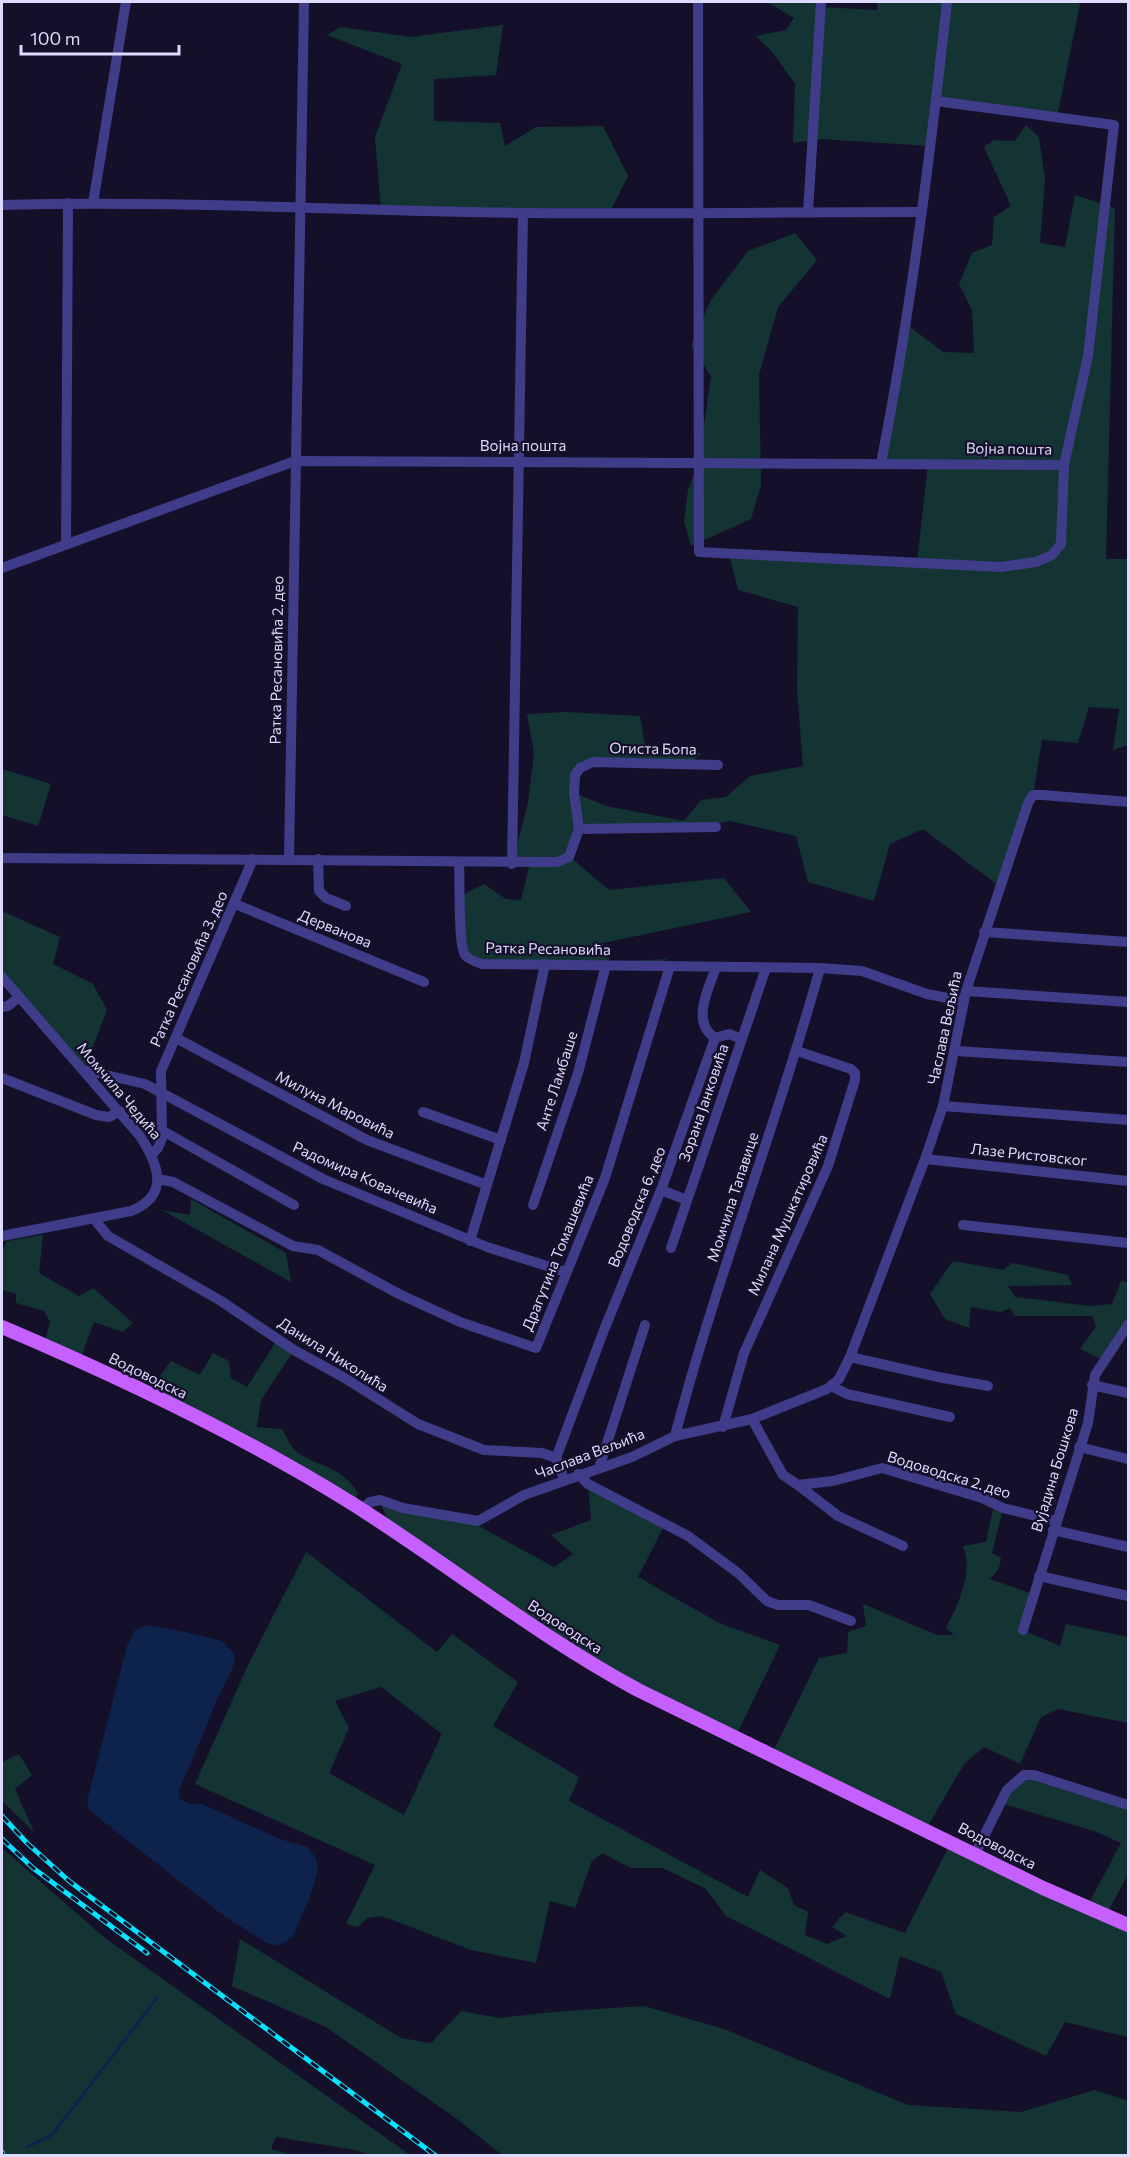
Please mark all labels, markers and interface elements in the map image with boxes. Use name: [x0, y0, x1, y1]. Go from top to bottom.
scale bar: [21, 18, 178, 56]
text: 100 m: [30, 27, 80, 49]
street label: Војна пошта: [480, 436, 566, 454]
street label: Војна пошта: [966, 438, 1052, 458]
street label: Ратка Ресановића 2. део: [266, 575, 286, 745]
street label: Огиста Бопа: [609, 738, 697, 758]
street label: Ратка Ресановића 3. део: [146, 888, 231, 1049]
street label: Дерванова: [296, 905, 375, 951]
street label: Ратка Ресановића: [485, 938, 611, 958]
street label: Часлава Вељића: [923, 969, 965, 1086]
street label: Анте Ламбаше: [531, 1029, 581, 1133]
street label: Момчила Чедића: [74, 1038, 166, 1143]
street label: Зорана Јанковића: [674, 1041, 732, 1164]
street label: Милуна Маровића: [273, 1066, 398, 1142]
street label: Момчила Тапавице: [703, 1129, 762, 1264]
street label: Милана Мушкатировића: [743, 1131, 831, 1298]
street label: Радомира Ковачевића: [290, 1137, 441, 1217]
street label: Лазе Ристовског: [970, 1139, 1089, 1169]
street label: Водоводска 6. део: [604, 1143, 669, 1270]
street label: Драгутина Томашевића: [518, 1172, 597, 1333]
street label: Данила Николића: [275, 1313, 392, 1395]
street label: Водоводска: [106, 1348, 191, 1402]
street label: Вујадина Бошкова: [1027, 1406, 1081, 1534]
street label: Часлава Вељића: [532, 1424, 647, 1482]
street label: Водоводска 2. део: [885, 1447, 1013, 1501]
street label: Водоводска: [525, 1595, 606, 1657]
street label: Водоводска: [955, 1818, 1039, 1872]

